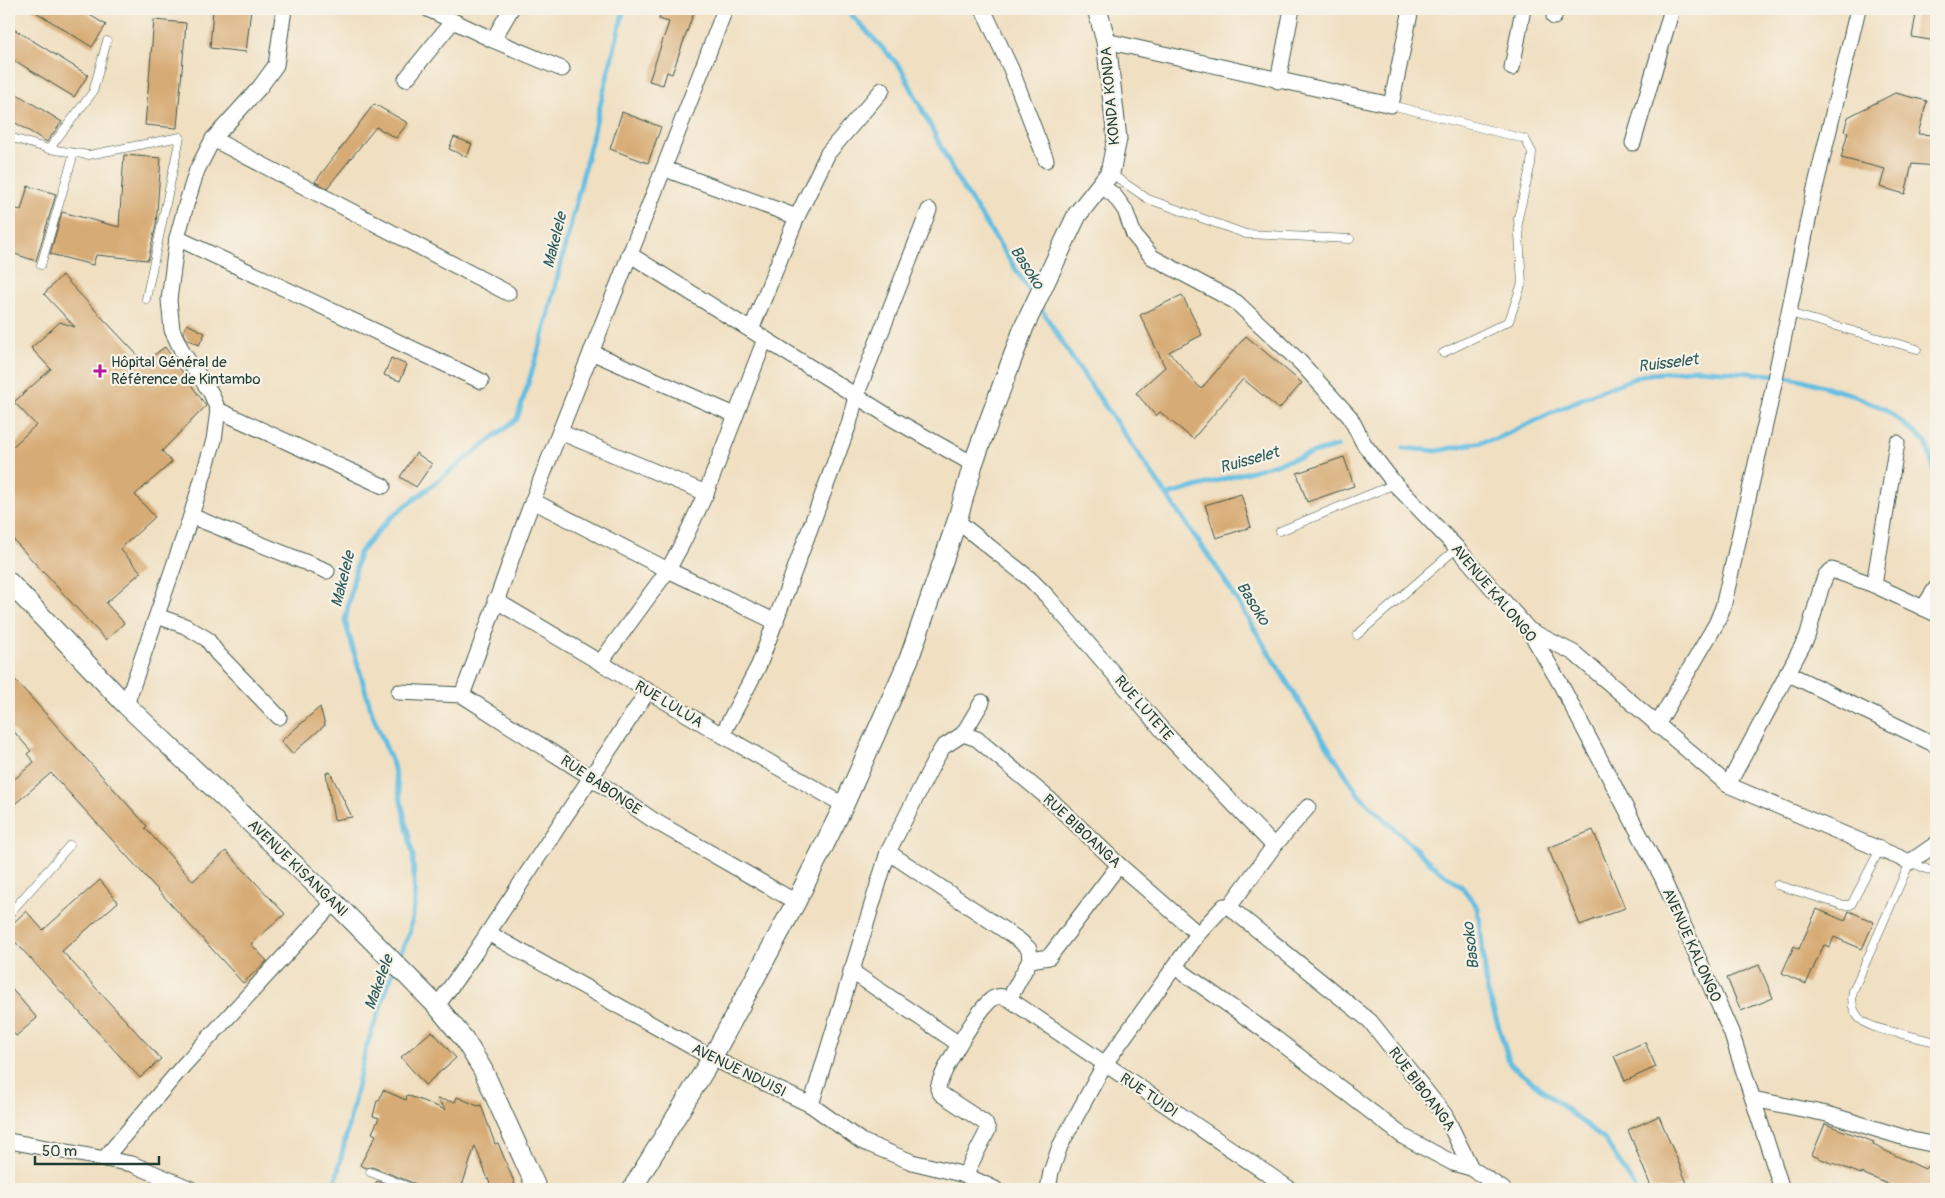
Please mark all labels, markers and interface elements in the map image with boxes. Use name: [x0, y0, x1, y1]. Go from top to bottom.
street label: KONDA KONDA: [1097, 46, 1124, 146]
water label: Makelele: [538, 208, 572, 270]
water label: Basoko: [1006, 242, 1049, 294]
water label: Ruisselet: [1637, 349, 1701, 377]
place label: Hôpital Général de Référence de Kintambo: [111, 353, 260, 389]
marker: Hôpital Général de Référence de Kintambo: [93, 364, 107, 378]
water label: Ruisselet: [1217, 442, 1283, 478]
street label: AVENUE KALONGO: [1447, 540, 1540, 646]
water label: Makelele: [326, 547, 360, 609]
water label: Basoko: [1232, 578, 1275, 630]
street label: RUE LUTETE: [1110, 672, 1177, 745]
street label: RUE LULUA: [631, 677, 707, 732]
street label: RUE BABONGE: [557, 751, 645, 820]
street label: RUE BIBOANGA: [1039, 790, 1125, 873]
street label: AVENUE KISANGANI: [244, 816, 352, 921]
street label: AVENUE KALONGO: [1658, 885, 1725, 1005]
water label: Basoko: [1458, 920, 1484, 971]
water label: Makelele: [360, 950, 399, 1013]
street label: AVENUE NDUISI: [688, 1039, 789, 1101]
street label: RUE BIBOANGA: [1384, 1044, 1459, 1135]
street label: RUE TUIDI: [1116, 1069, 1181, 1122]
scale bar: [35, 1133, 159, 1165]
text: 50 m: [42, 1142, 77, 1161]

